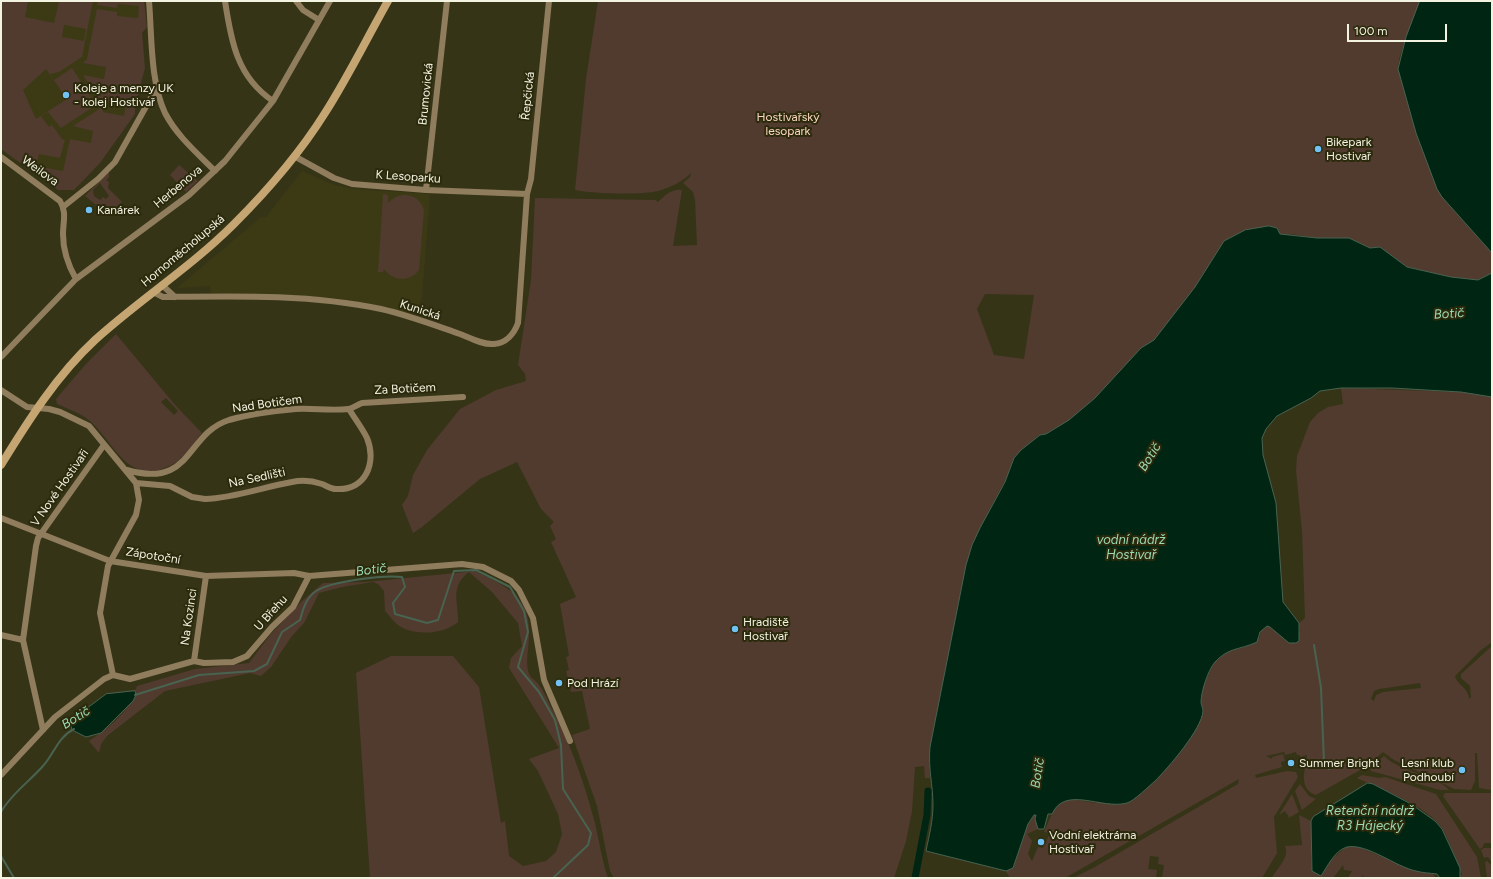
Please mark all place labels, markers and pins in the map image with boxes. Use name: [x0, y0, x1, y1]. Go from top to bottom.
place label: Koleje a menzy UK - kolej Hostivař: [74, 81, 174, 109]
marker: Koleje a menzy UK - kolej Hostivař: [61, 90, 71, 100]
place label: Bikepark Hostivař: [1326, 135, 1371, 163]
marker: Bikepark Hostivař: [1313, 144, 1323, 154]
place label: Kanárek: [97, 203, 140, 217]
marker: Kanárek: [84, 205, 94, 215]
place label: Hradiště Hostivař: [743, 615, 789, 643]
marker: Hradiště Hostivař: [730, 624, 740, 634]
place label: Pod Hrází: [567, 676, 619, 690]
marker: Pod Hrází: [554, 678, 564, 688]
place label: Summer Bright: [1299, 756, 1380, 770]
place label: Lesní klub Podhoubí: [1401, 756, 1454, 784]
marker: Summer Bright: [1286, 758, 1296, 768]
marker: Lesní klub Podhoubí: [1457, 765, 1467, 775]
place label: Vodní elektrárna Hostivař: [1049, 828, 1136, 856]
marker: Vodní elektrárna Hostivař: [1036, 837, 1046, 847]

